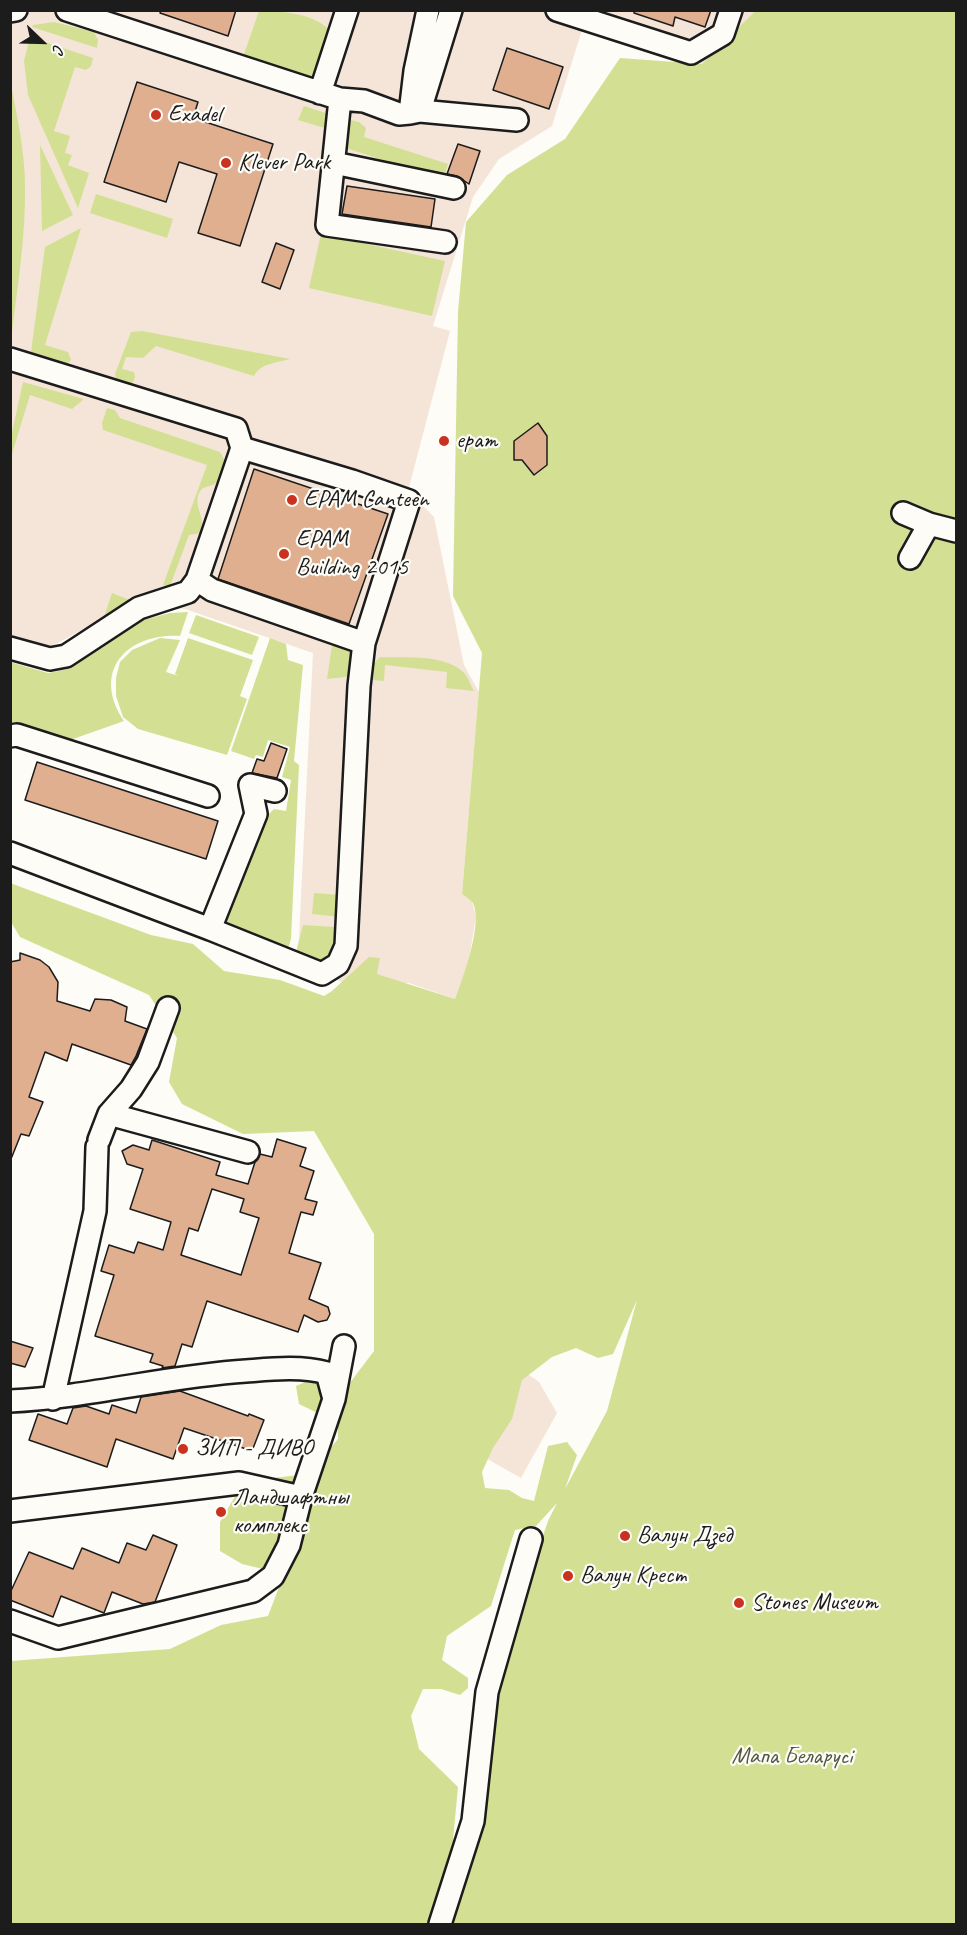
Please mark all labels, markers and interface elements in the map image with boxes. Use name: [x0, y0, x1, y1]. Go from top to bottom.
north arrow: [12, 12, 72, 72]
text: С: [48, 42, 69, 57]
place label: Exadel: [168, 101, 221, 129]
marker: Exadel: [149, 108, 163, 122]
place label: Klever Park: [238, 149, 330, 177]
marker: Klever Park: [219, 156, 233, 170]
place label: epam: [456, 427, 497, 455]
marker: epam: [437, 434, 451, 448]
place label: EPAM Canteen: [304, 486, 428, 514]
marker: EPAM Canteen: [285, 493, 299, 507]
place label: EPAM Building 2015: [296, 526, 408, 582]
marker: EPAM Building 2015: [277, 547, 291, 561]
place label: ЗИП - ДИВО: [195, 1435, 313, 1463]
marker: ЗИП - ДИВО: [176, 1442, 190, 1456]
place label: Ландшафтны комплекс: [233, 1484, 349, 1540]
marker: Ландшафтны комплекс: [214, 1505, 228, 1519]
place label: Валун Дзед: [637, 1522, 732, 1550]
marker: Валун Дзед: [618, 1529, 632, 1543]
place label: Валун Крест: [580, 1562, 687, 1590]
marker: Валун Крест: [561, 1569, 575, 1583]
place label: Stones Museum: [751, 1589, 878, 1617]
marker: Stones Museum: [732, 1596, 746, 1610]
park label: Мапа Беларусі: [731, 1743, 853, 1771]

